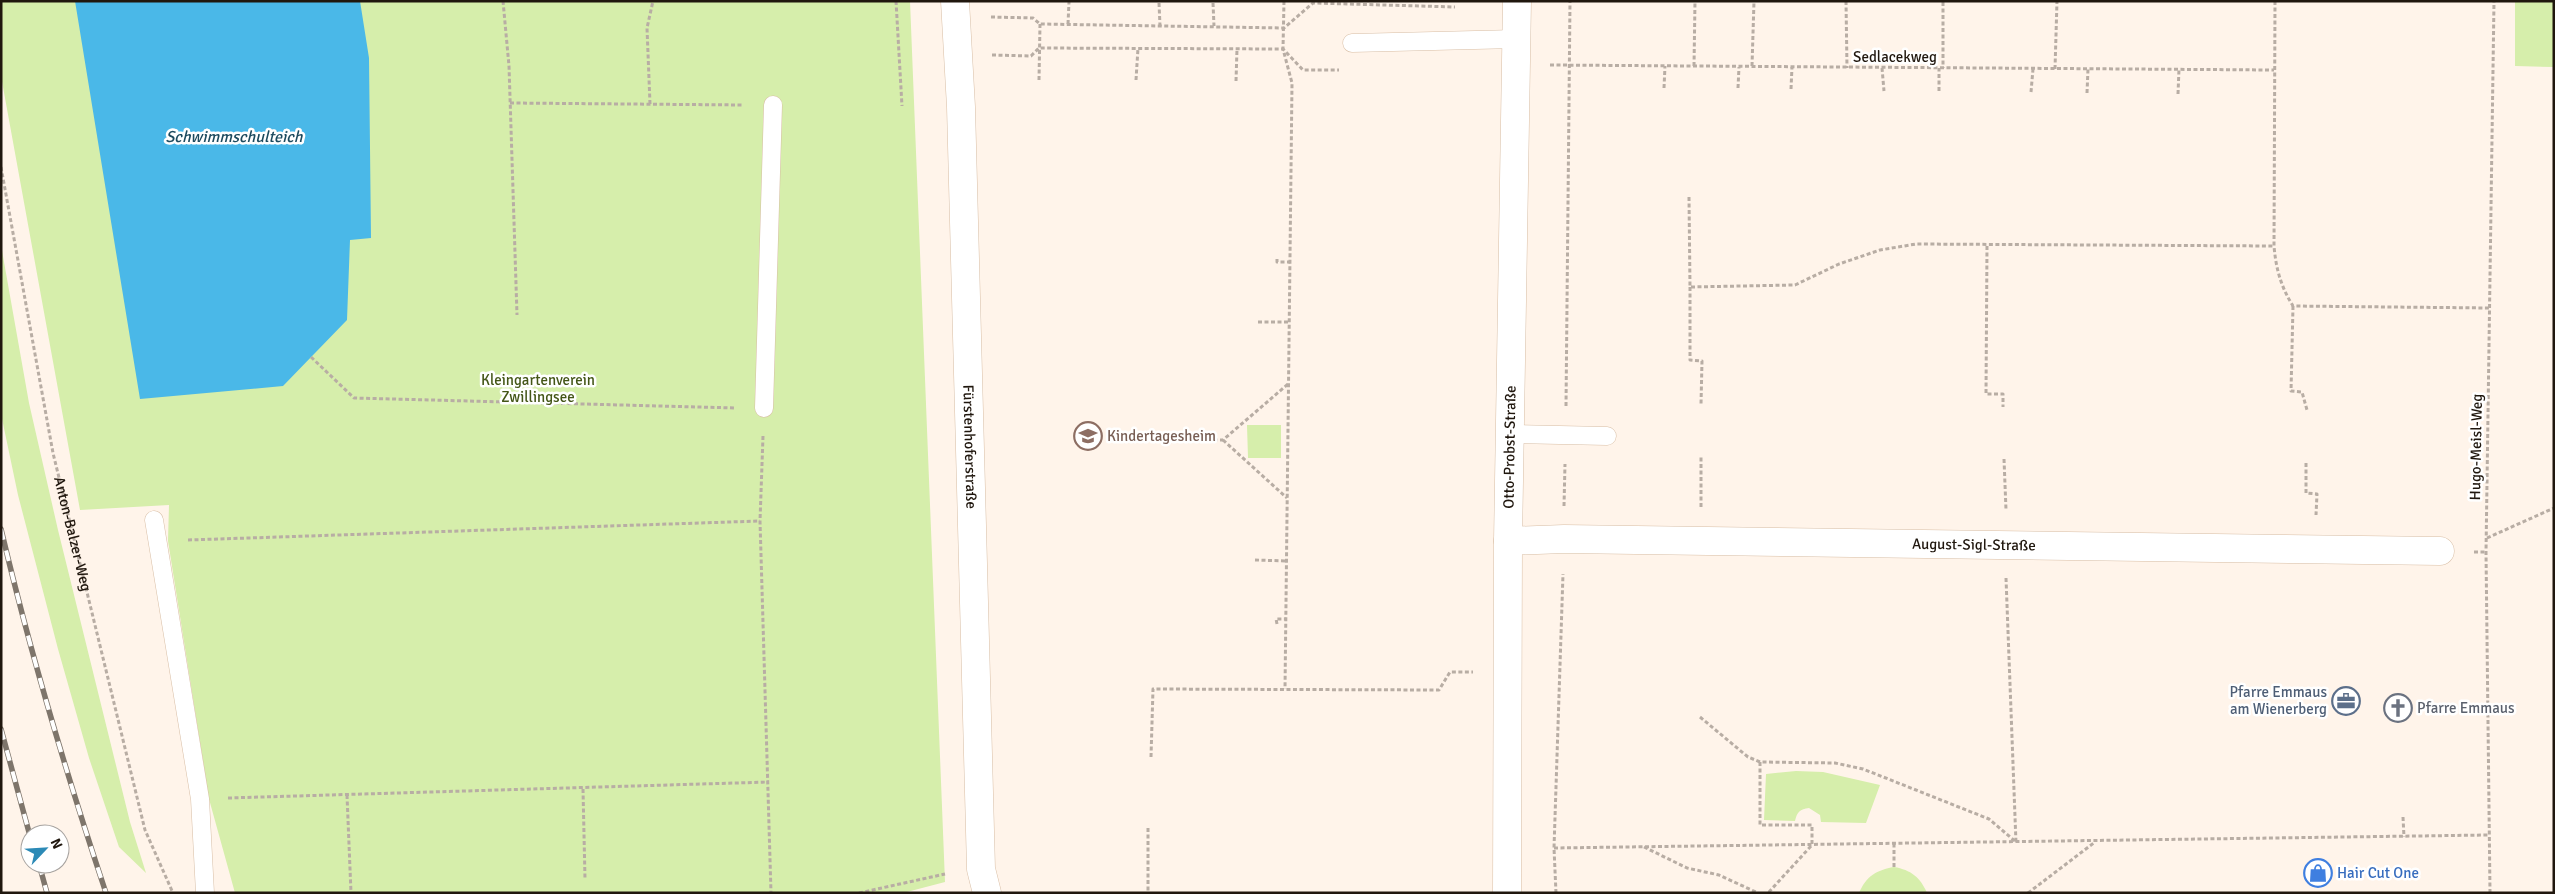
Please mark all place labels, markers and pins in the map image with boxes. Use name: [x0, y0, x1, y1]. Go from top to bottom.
school or university icon: Kindertagesheim: [1073, 421, 1103, 451]
place label: Kindertagesheim: [1107, 427, 1216, 445]
place label: Pfarre Emmaus am Wienerberg: [2229, 683, 2327, 718]
office icon: Pfarre Emmaus am Wienerberg: [2331, 686, 2361, 716]
church icon: Pfarre Emmaus: [2383, 693, 2413, 723]
place label: Pfarre Emmaus: [2417, 699, 2515, 717]
shop icon: Hair Cut One: [2303, 858, 2333, 888]
place label: Hair Cut One: [2337, 864, 2419, 882]

